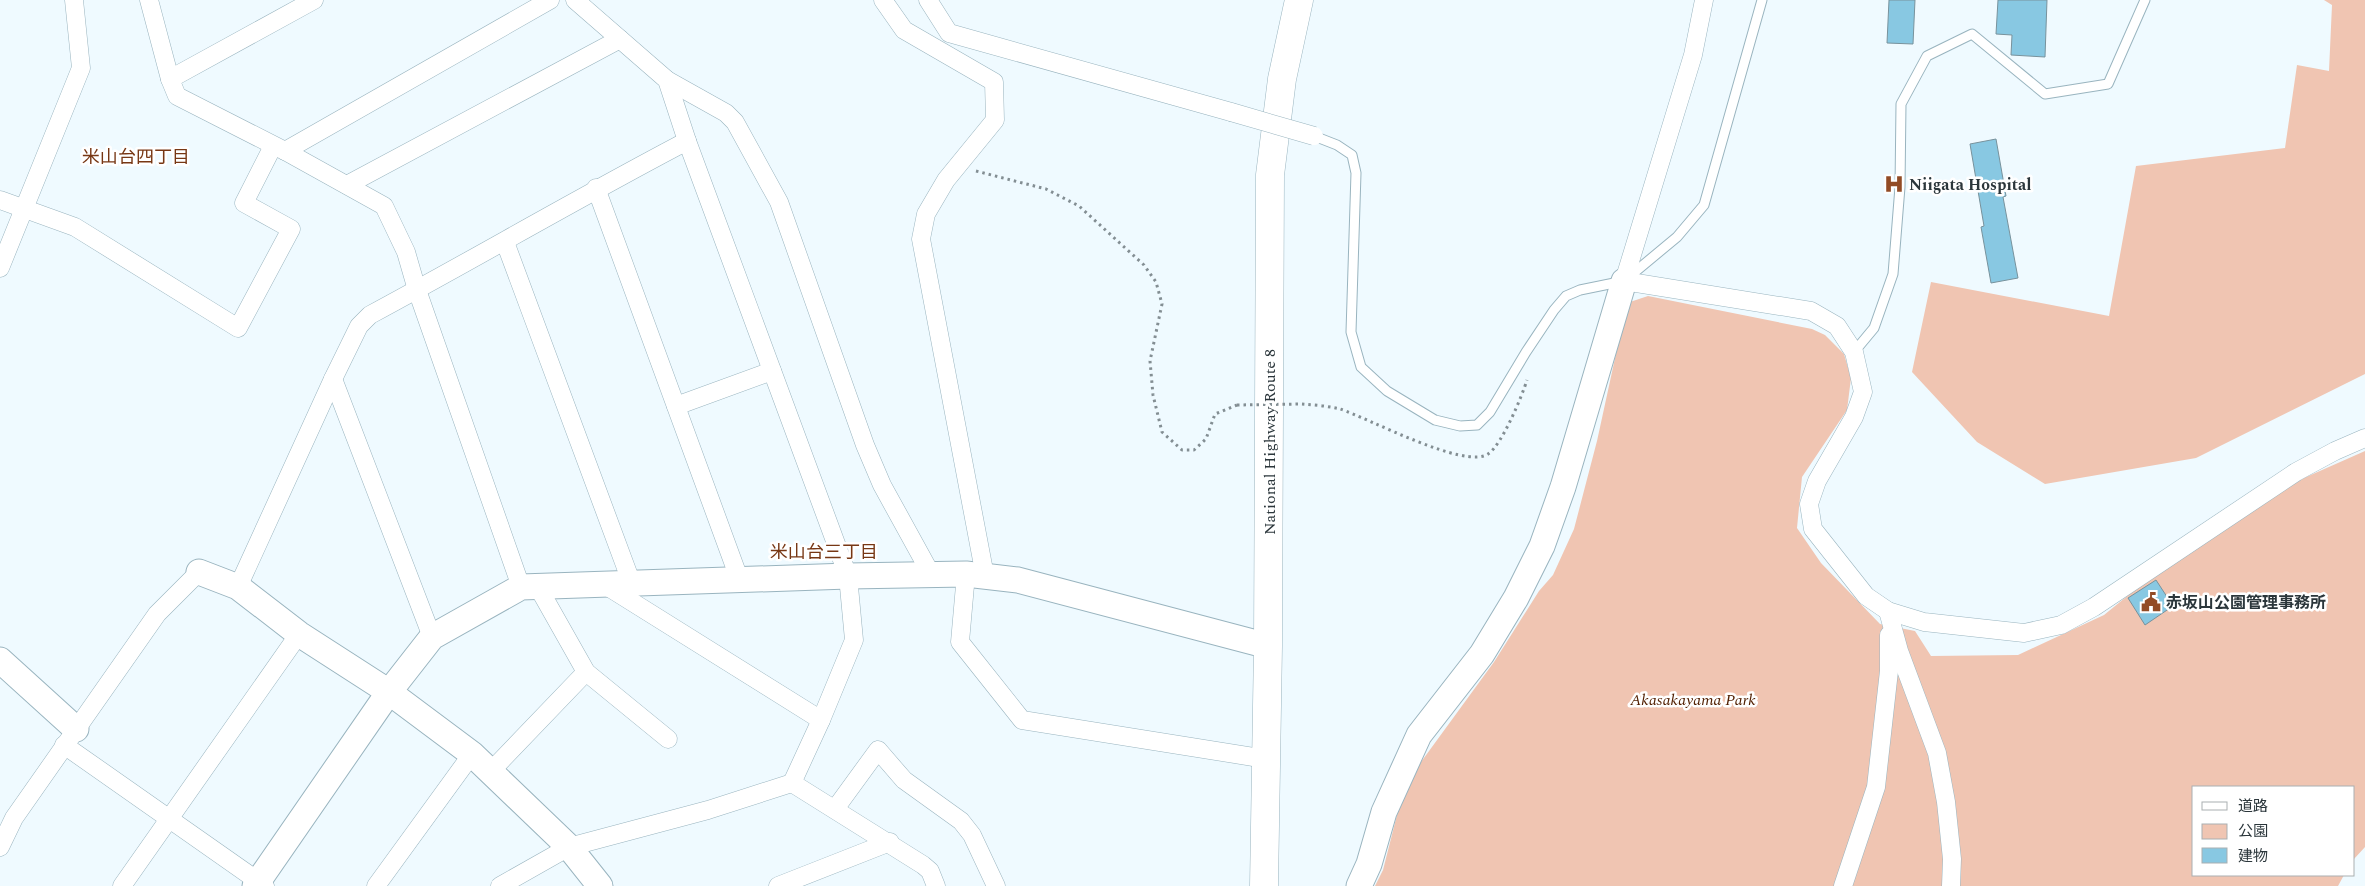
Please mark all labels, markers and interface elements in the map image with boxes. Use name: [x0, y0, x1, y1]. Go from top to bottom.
district label: 米山台四丁目: [82, 144, 190, 171]
hospital icon: Niigata Hospital: [1883, 173, 1905, 195]
place label: Niigata Hospital: [1909, 173, 2031, 197]
street label: National Highway Route 8: [1258, 349, 1282, 535]
district label: 米山台三丁目: [770, 539, 878, 566]
public building icon: 赤坂山公園管理事務所: [2140, 591, 2162, 613]
place label: 赤坂山公園管理事務所: [2166, 591, 2326, 615]
park label: Akasakayama Park: [1629, 688, 1756, 712]
legend: [2192, 786, 2355, 876]
text: 道路: [2238, 795, 2268, 818]
text: 公園: [2238, 820, 2268, 843]
text: 建物: [2238, 845, 2268, 868]

